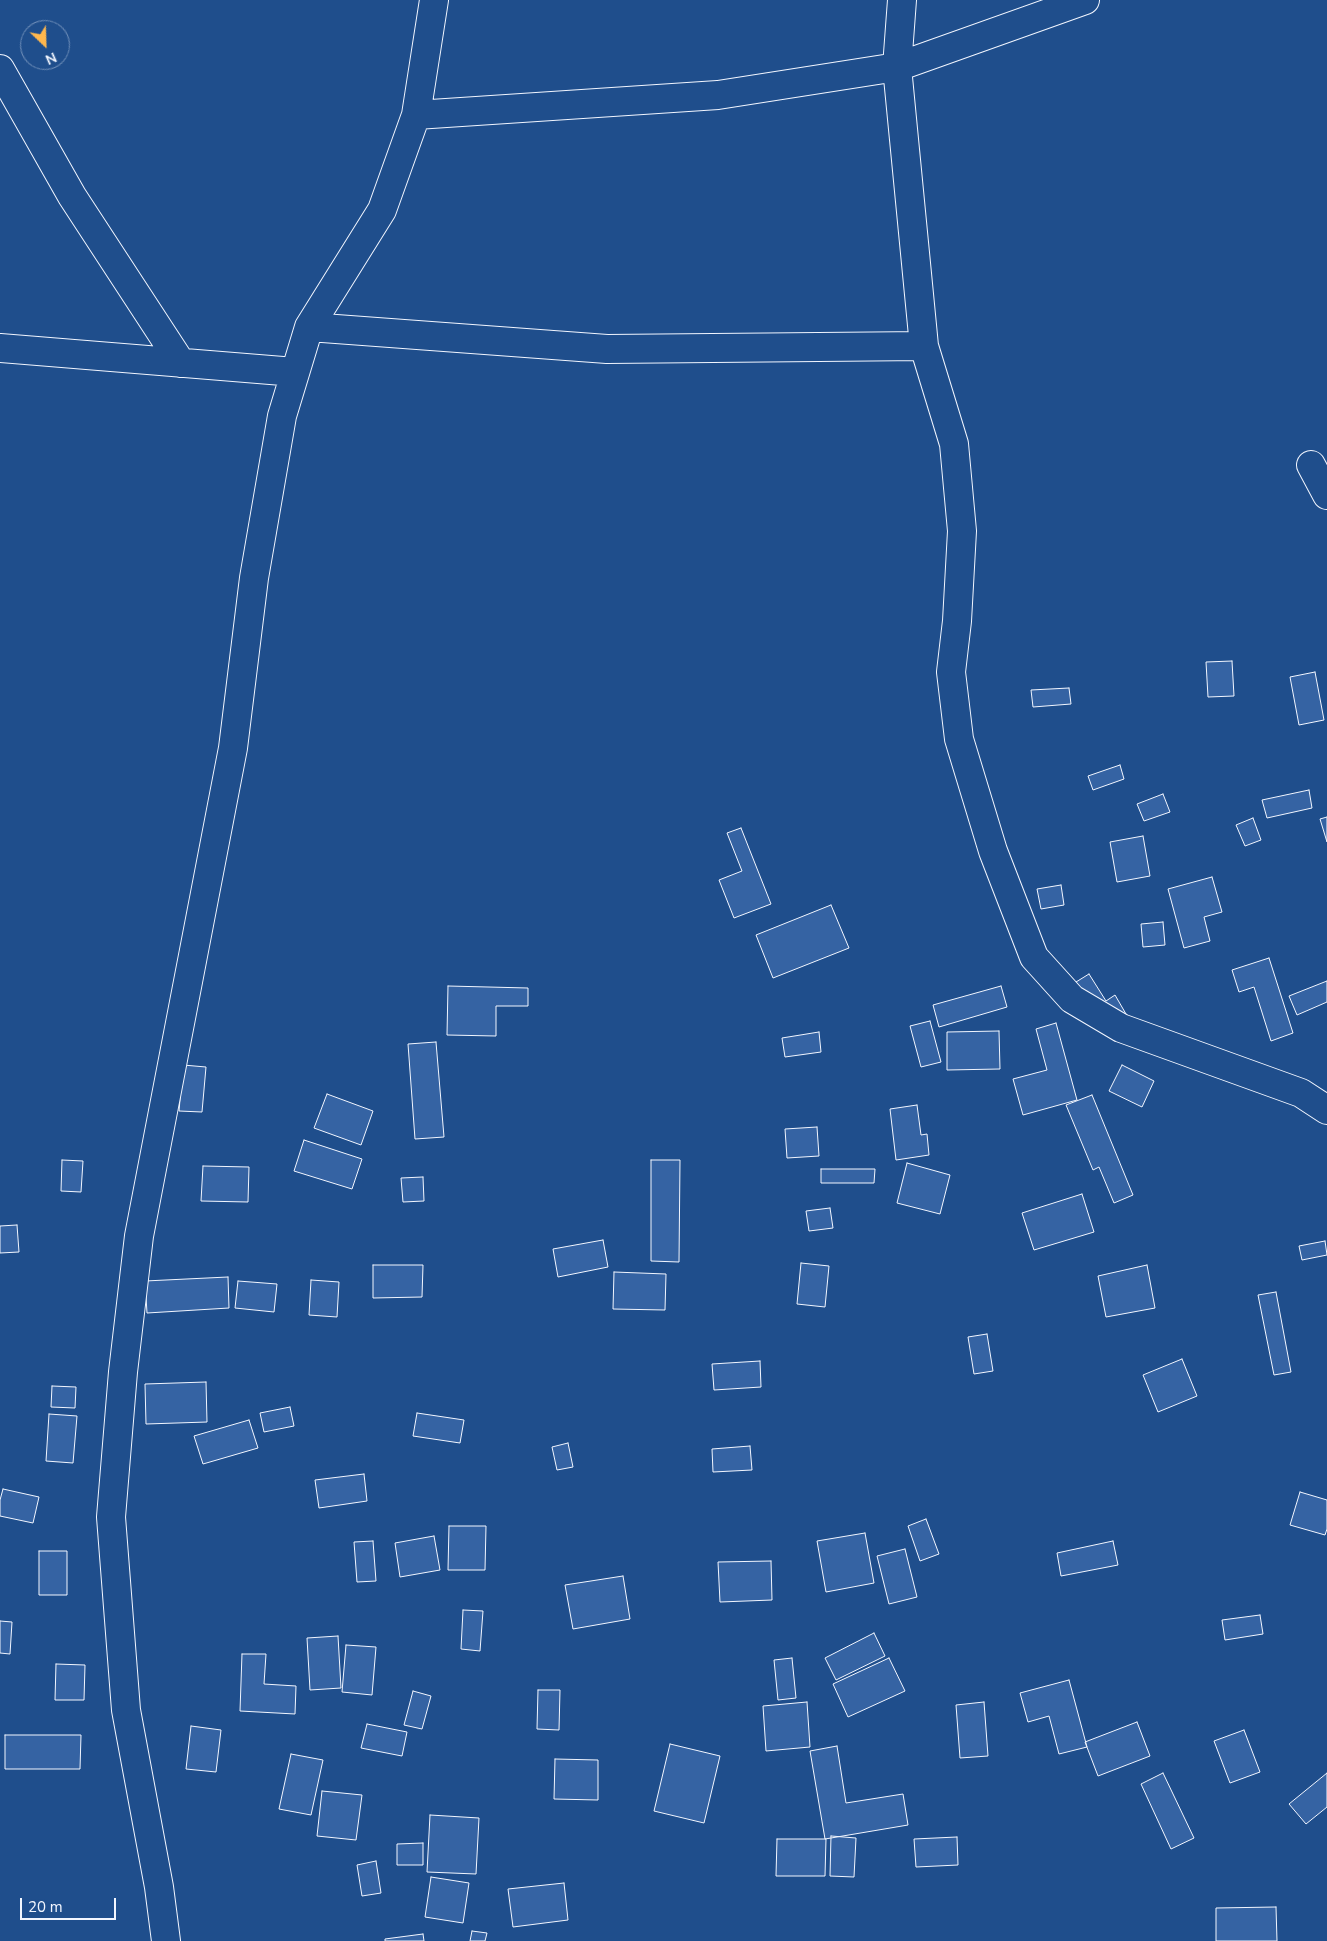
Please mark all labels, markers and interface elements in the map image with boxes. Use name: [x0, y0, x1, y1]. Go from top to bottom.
north arrow: [20, 20, 70, 70]
text: N: [42, 47, 60, 69]
scale bar: [22, 1888, 119, 1920]
text: 20 m: [28, 1897, 63, 1917]

